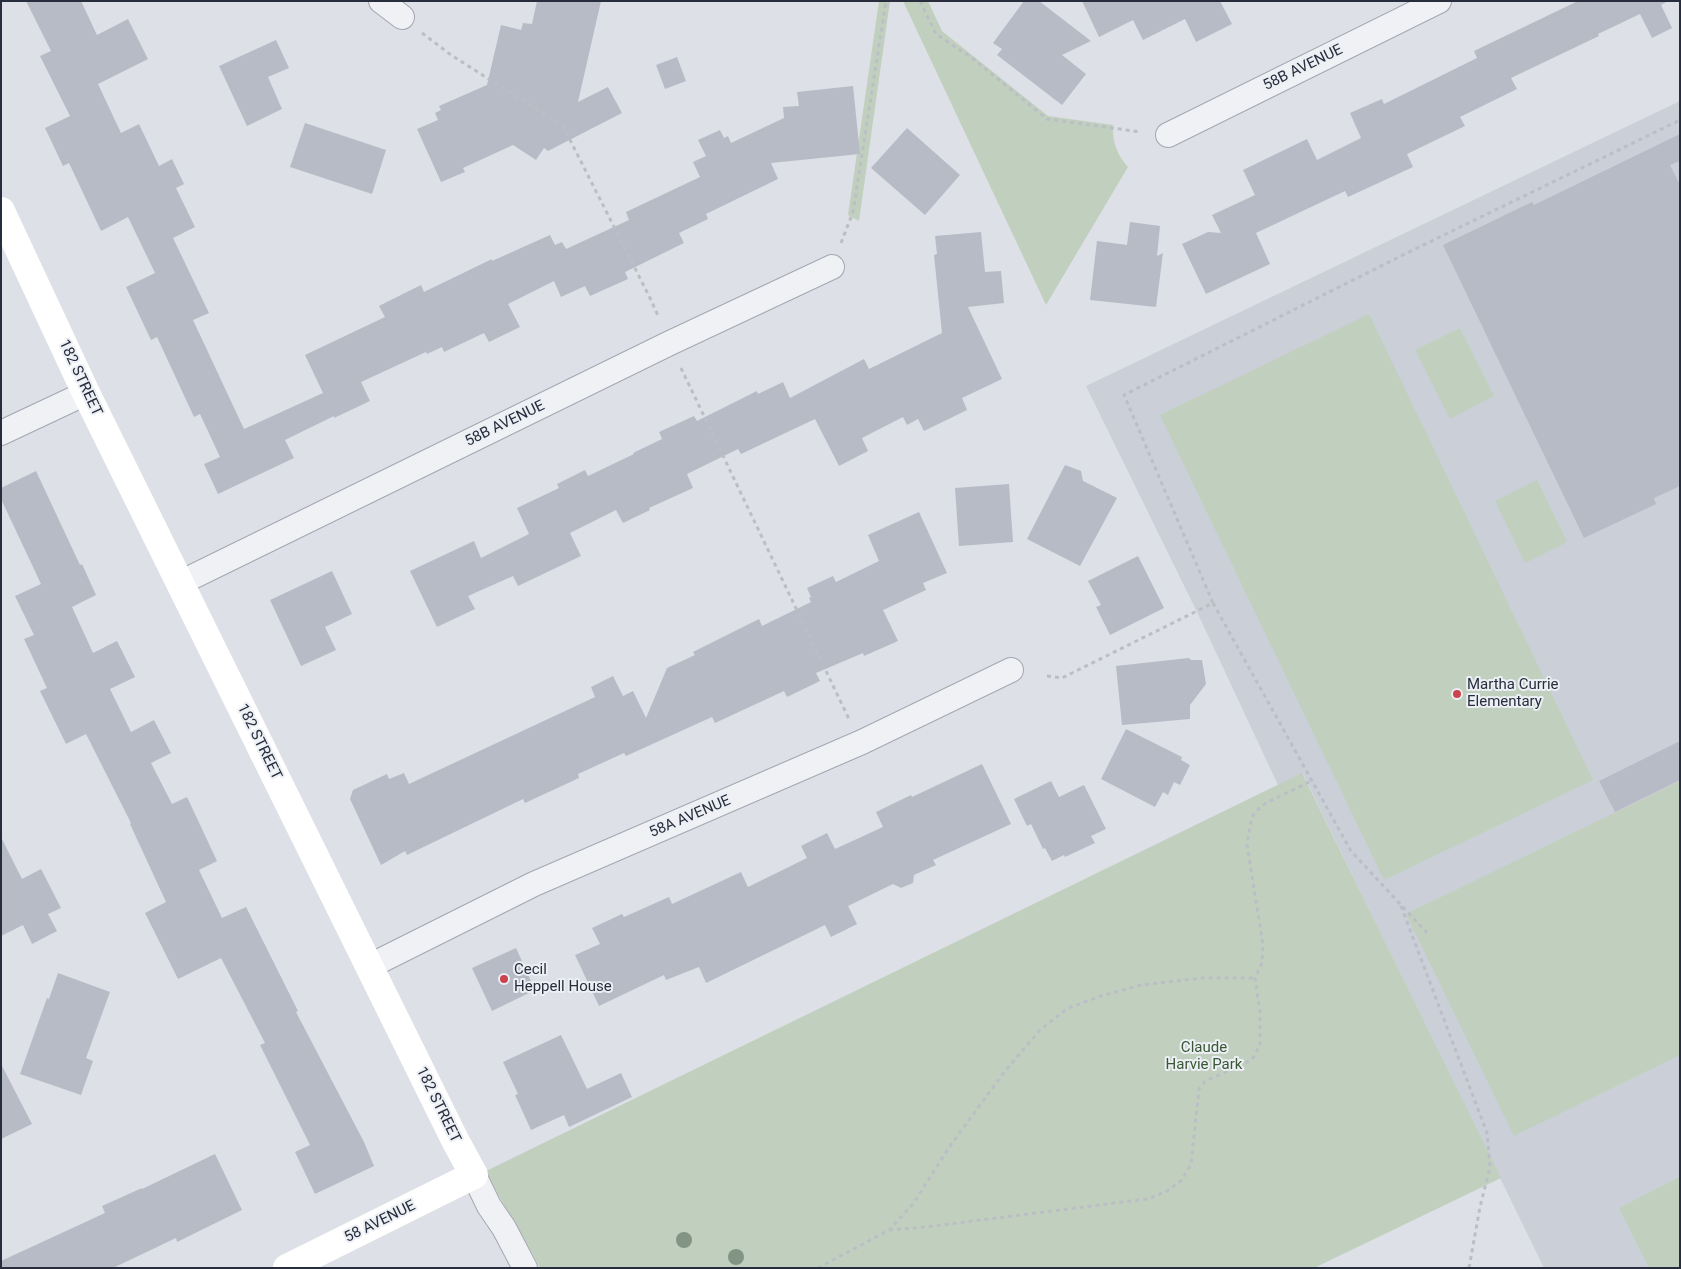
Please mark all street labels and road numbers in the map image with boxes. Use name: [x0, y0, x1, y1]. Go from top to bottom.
street label: 58B AVENUE: [1260, 41, 1346, 95]
street label: 182 STREET: [54, 337, 106, 419]
street label: 58B AVENUE: [462, 397, 548, 451]
street label: 182 STREET: [233, 701, 285, 783]
street label: 58A AVENUE: [647, 792, 733, 842]
street label: 182 STREET: [412, 1064, 464, 1146]
street label: 58 AVENUE: [342, 1197, 418, 1247]

